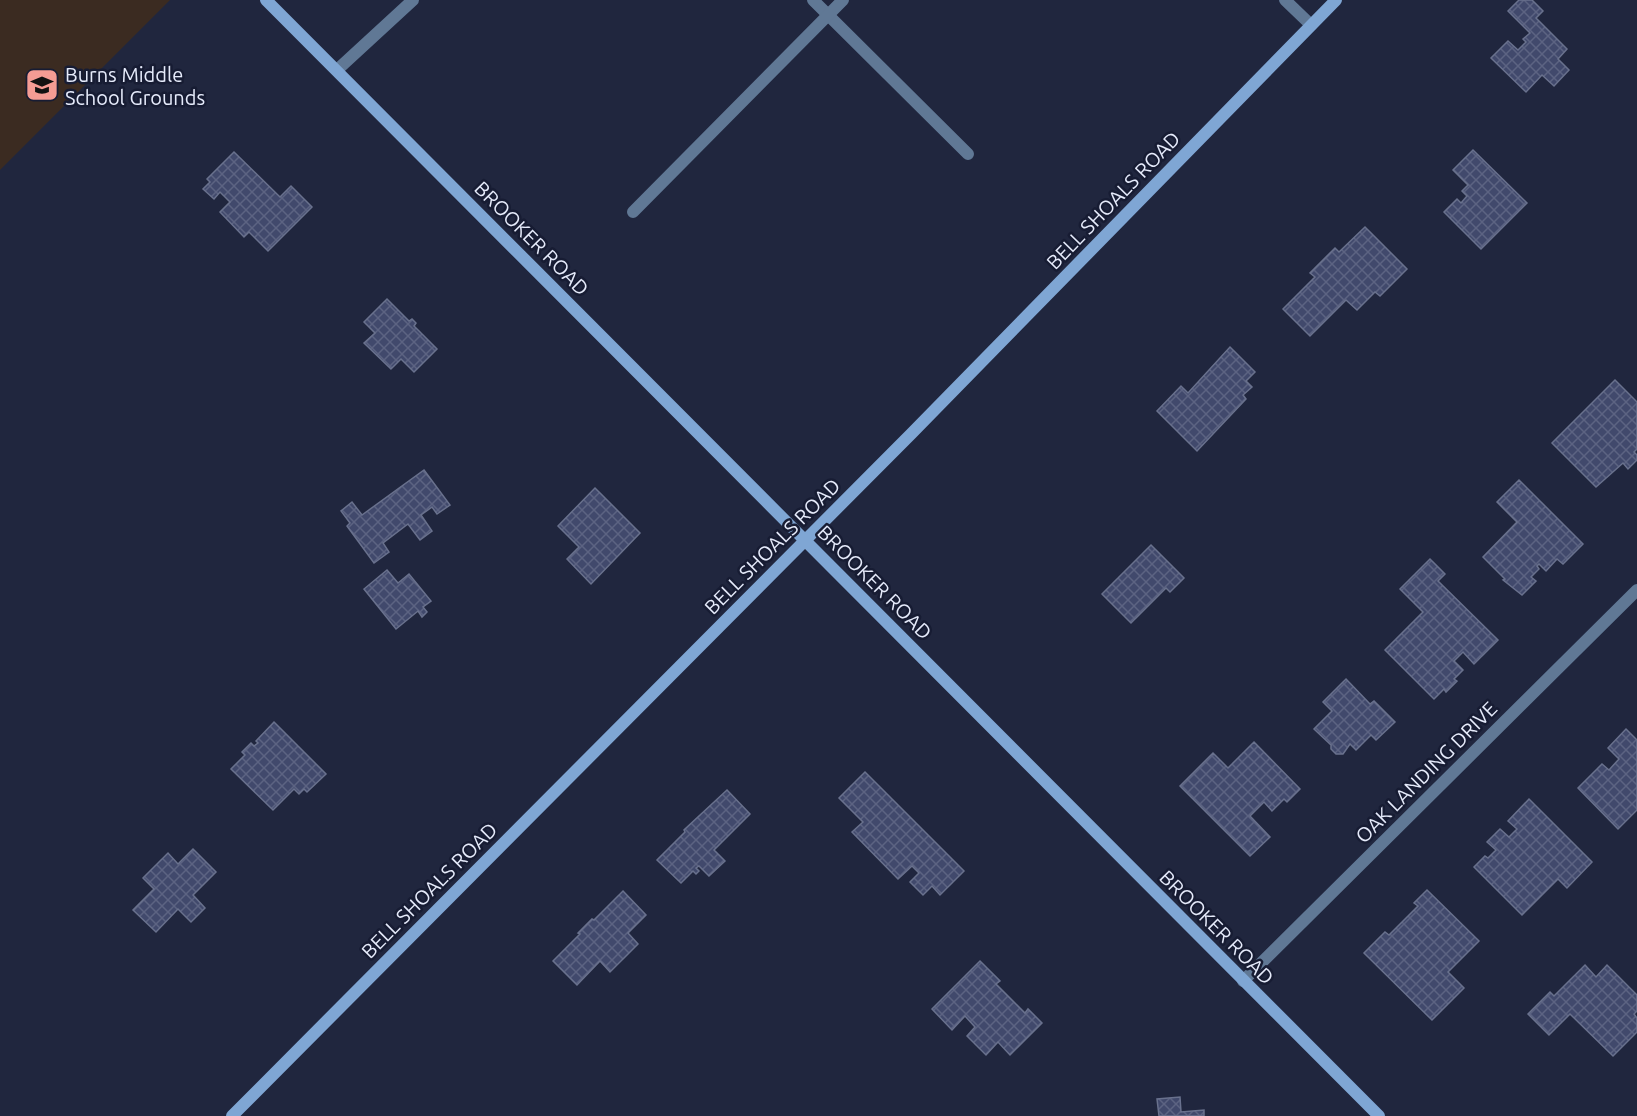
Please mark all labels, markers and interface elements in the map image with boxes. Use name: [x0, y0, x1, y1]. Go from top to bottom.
place label: Burns Middle School Grounds: [65, 63, 205, 109]
school or university icon: Burns Middle School Grounds: [24, 67, 60, 103]
street label: BELL SHOALS ROAD: [1042, 127, 1184, 273]
street label: BROOKER ROAD: [470, 176, 594, 300]
street label: BELL SHOALS ROAD: [700, 474, 844, 618]
street label: BROOKER ROAD: [813, 520, 937, 644]
street label: OAK LANDING DRIVE: [1351, 697, 1501, 847]
street label: BELL SHOALS ROAD: [357, 818, 501, 962]
street label: BROOKER ROAD: [1155, 865, 1279, 989]

